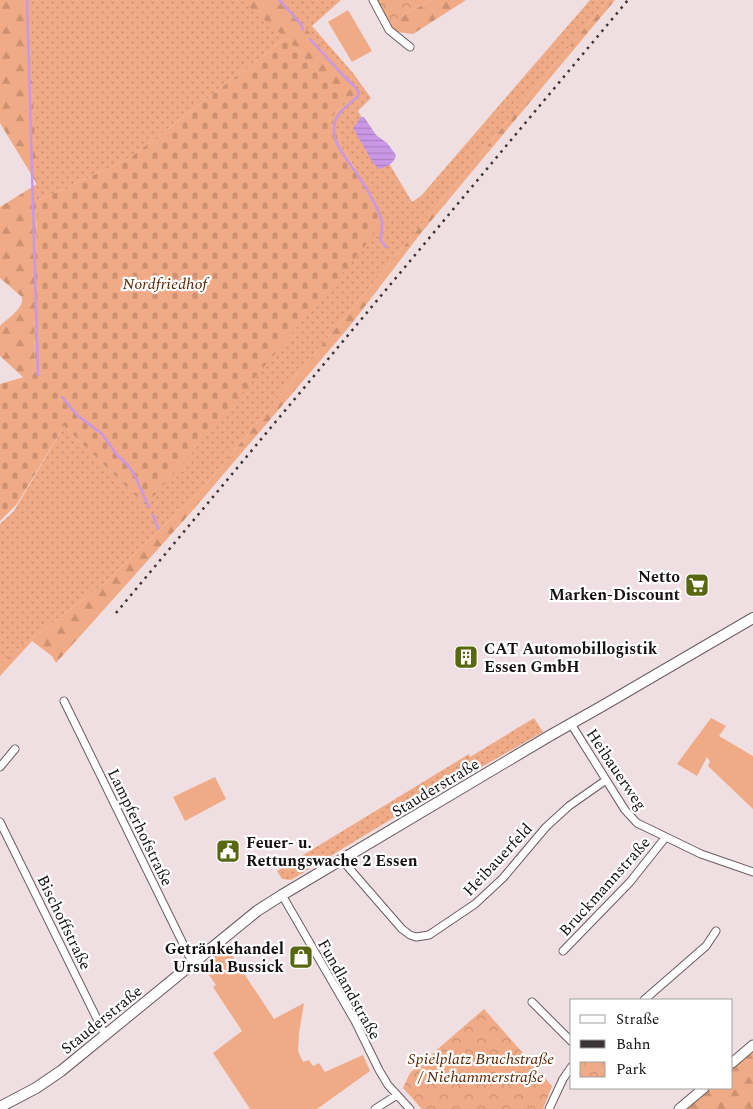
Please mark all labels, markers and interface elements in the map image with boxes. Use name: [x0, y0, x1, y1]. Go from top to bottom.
park label: Nordfriedhof: [123, 272, 210, 296]
place label: Netto Marken-Discount: [549, 565, 680, 607]
supermarket icon: Netto Marken-Discount: [684, 572, 710, 598]
place label: CAT Automobillogistik Essen GmbH: [484, 637, 658, 679]
building icon: CAT Automobillogistik Essen GmbH: [453, 644, 479, 670]
street label: Heibauerweg: [580, 724, 652, 815]
street label: Stauderstraße: [387, 752, 484, 824]
street label: Lampferhofstraße: [101, 765, 179, 890]
street label: Heibauerfeld: [457, 818, 538, 902]
place label: Feuer- u. Rettungswache 2 Essen: [246, 831, 418, 873]
street label: Bruckmannstraße: [553, 831, 656, 942]
public building icon: Feuer- u. Rettungswache 2 Essen: [215, 838, 241, 864]
street label: Bischoffstraße: [31, 871, 98, 974]
street label: Fundlandstraße: [311, 935, 387, 1044]
place label: Getränkehandel Ursula Bussick: [165, 937, 284, 979]
shop icon: Getränkehandel Ursula Bussick: [288, 944, 314, 970]
street label: Stauderstraße: [56, 979, 147, 1060]
legend: [570, 999, 733, 1089]
text: Straße: [616, 1008, 659, 1031]
text: Bahn: [616, 1033, 651, 1056]
park label: Spielplatz Bruchstraße / Niehammerstraße: [408, 1047, 554, 1089]
text: Park: [616, 1058, 647, 1081]

